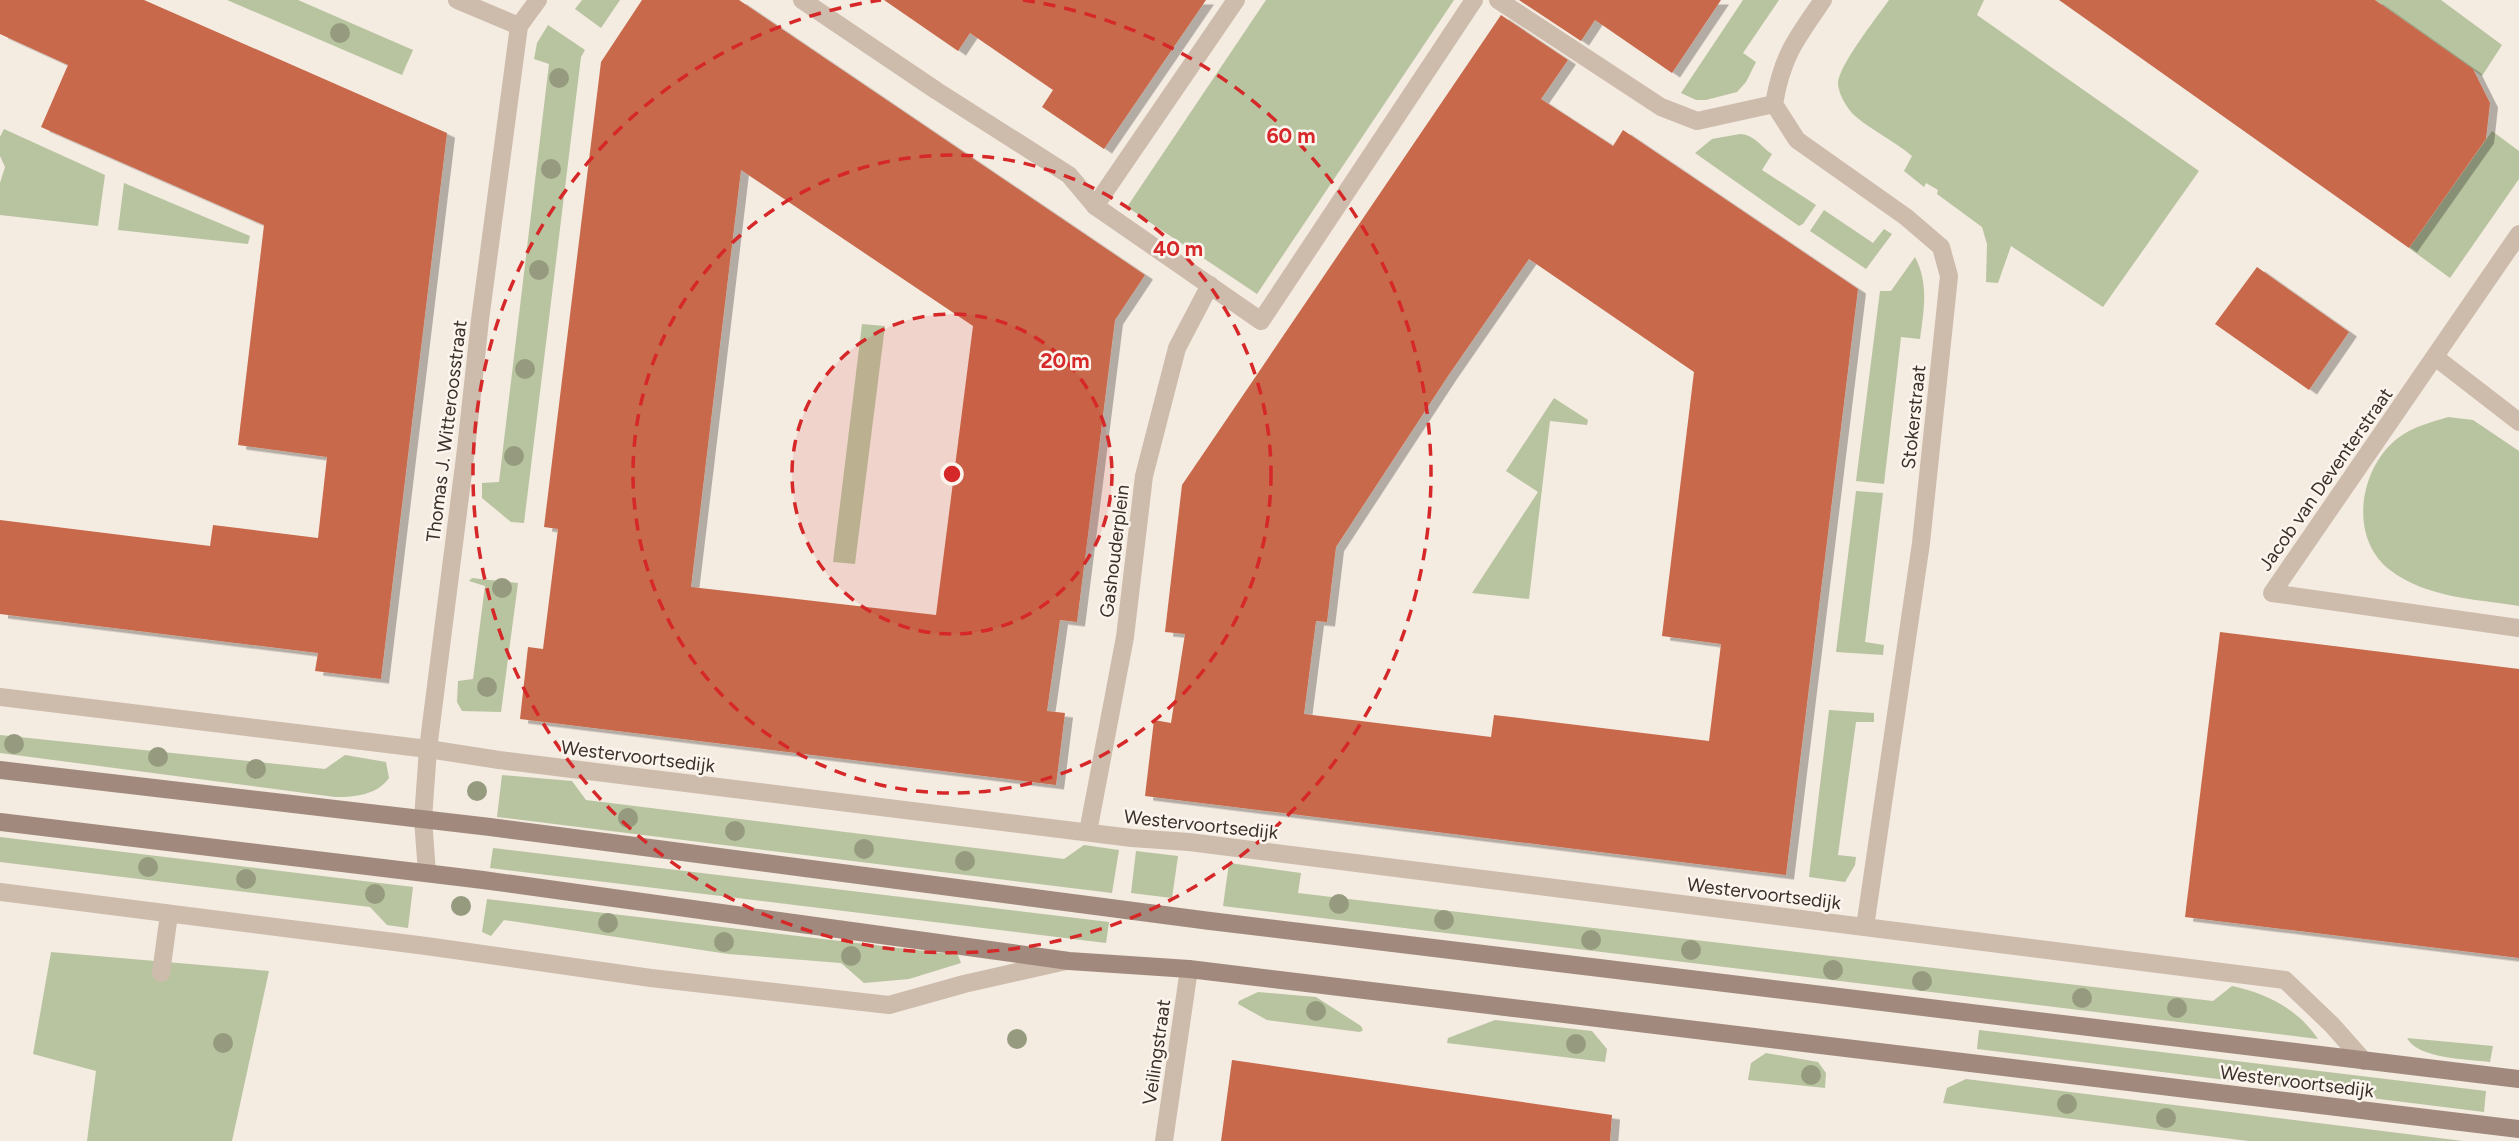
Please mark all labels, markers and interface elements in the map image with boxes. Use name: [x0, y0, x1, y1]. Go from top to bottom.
text: 60 m: [1266, 123, 1316, 148]
text: 40 m: [1153, 236, 1203, 261]
street label: Thomas J. Witteroosstraat: [421, 319, 472, 543]
text: 20 m: [1040, 348, 1090, 373]
street label: Stokerstraat: [1897, 364, 1930, 470]
street label: Jacob van Deventerstraat: [2253, 383, 2397, 575]
centre of rings: [940, 462, 964, 486]
street label: Gashouderplein: [1095, 483, 1134, 619]
street label: Westervoortsedijk: [560, 736, 717, 777]
street label: Westervoortsedijk: [1123, 805, 1280, 844]
street label: Westervoortsedijk: [1686, 873, 1843, 914]
street label: Veilingstraat: [1138, 998, 1175, 1106]
street label: Westervoortsedijk: [2219, 1061, 2376, 1102]

